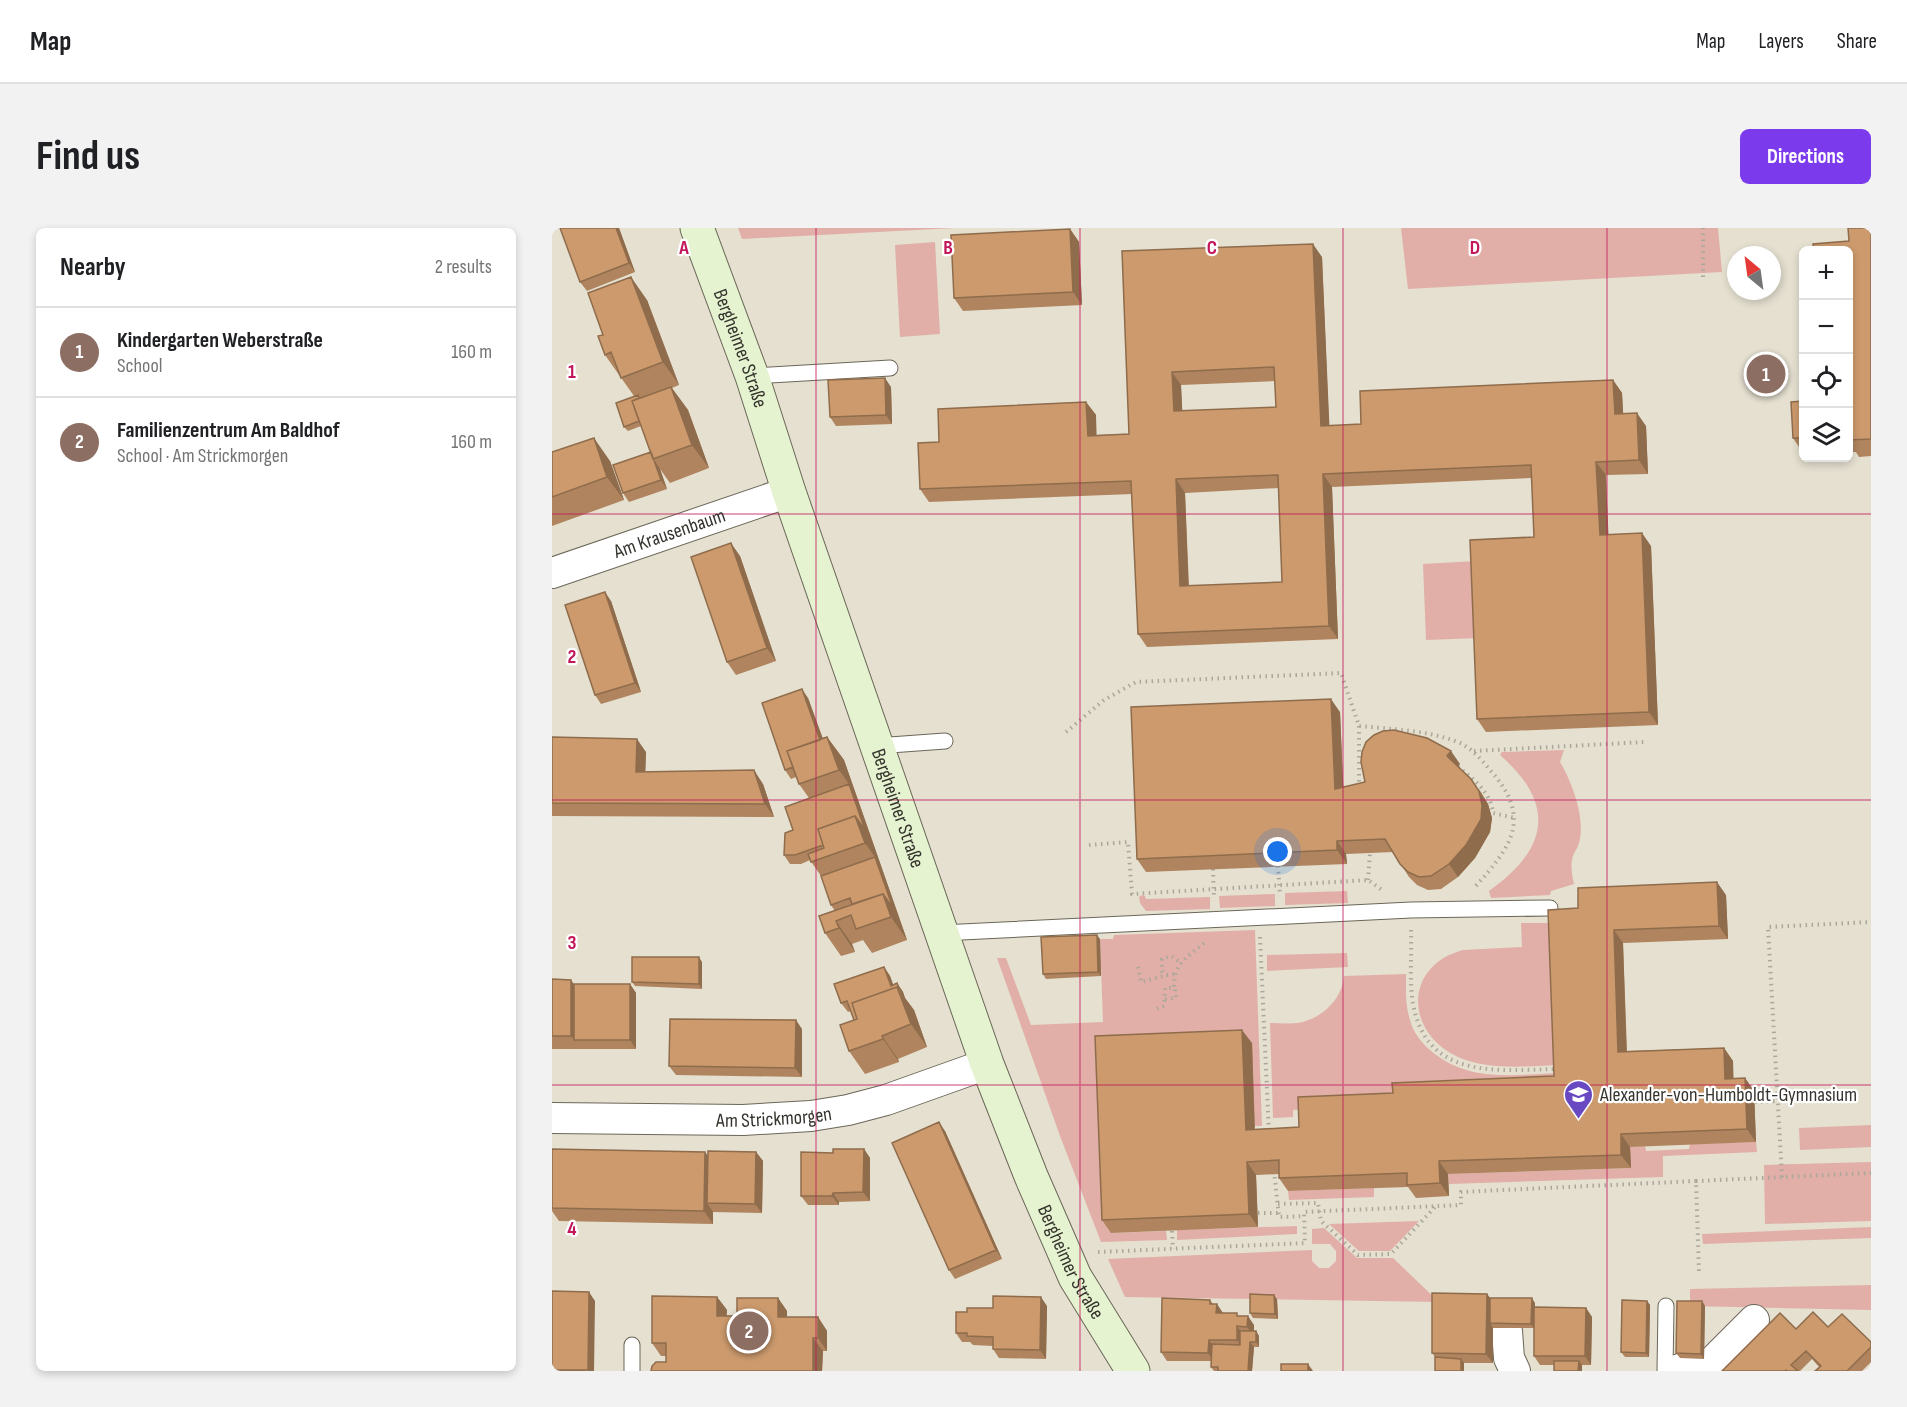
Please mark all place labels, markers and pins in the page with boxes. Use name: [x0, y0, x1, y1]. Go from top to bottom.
pin: 1: [1746, 352, 1786, 396]
school or university icon: Alexander-von-Humboldt-Gymnasium: [1563, 1078, 1595, 1120]
place label: Alexander-von-Humboldt-Gymnasium: [1599, 1083, 1857, 1107]
pin: 2: [730, 1308, 768, 1354]

